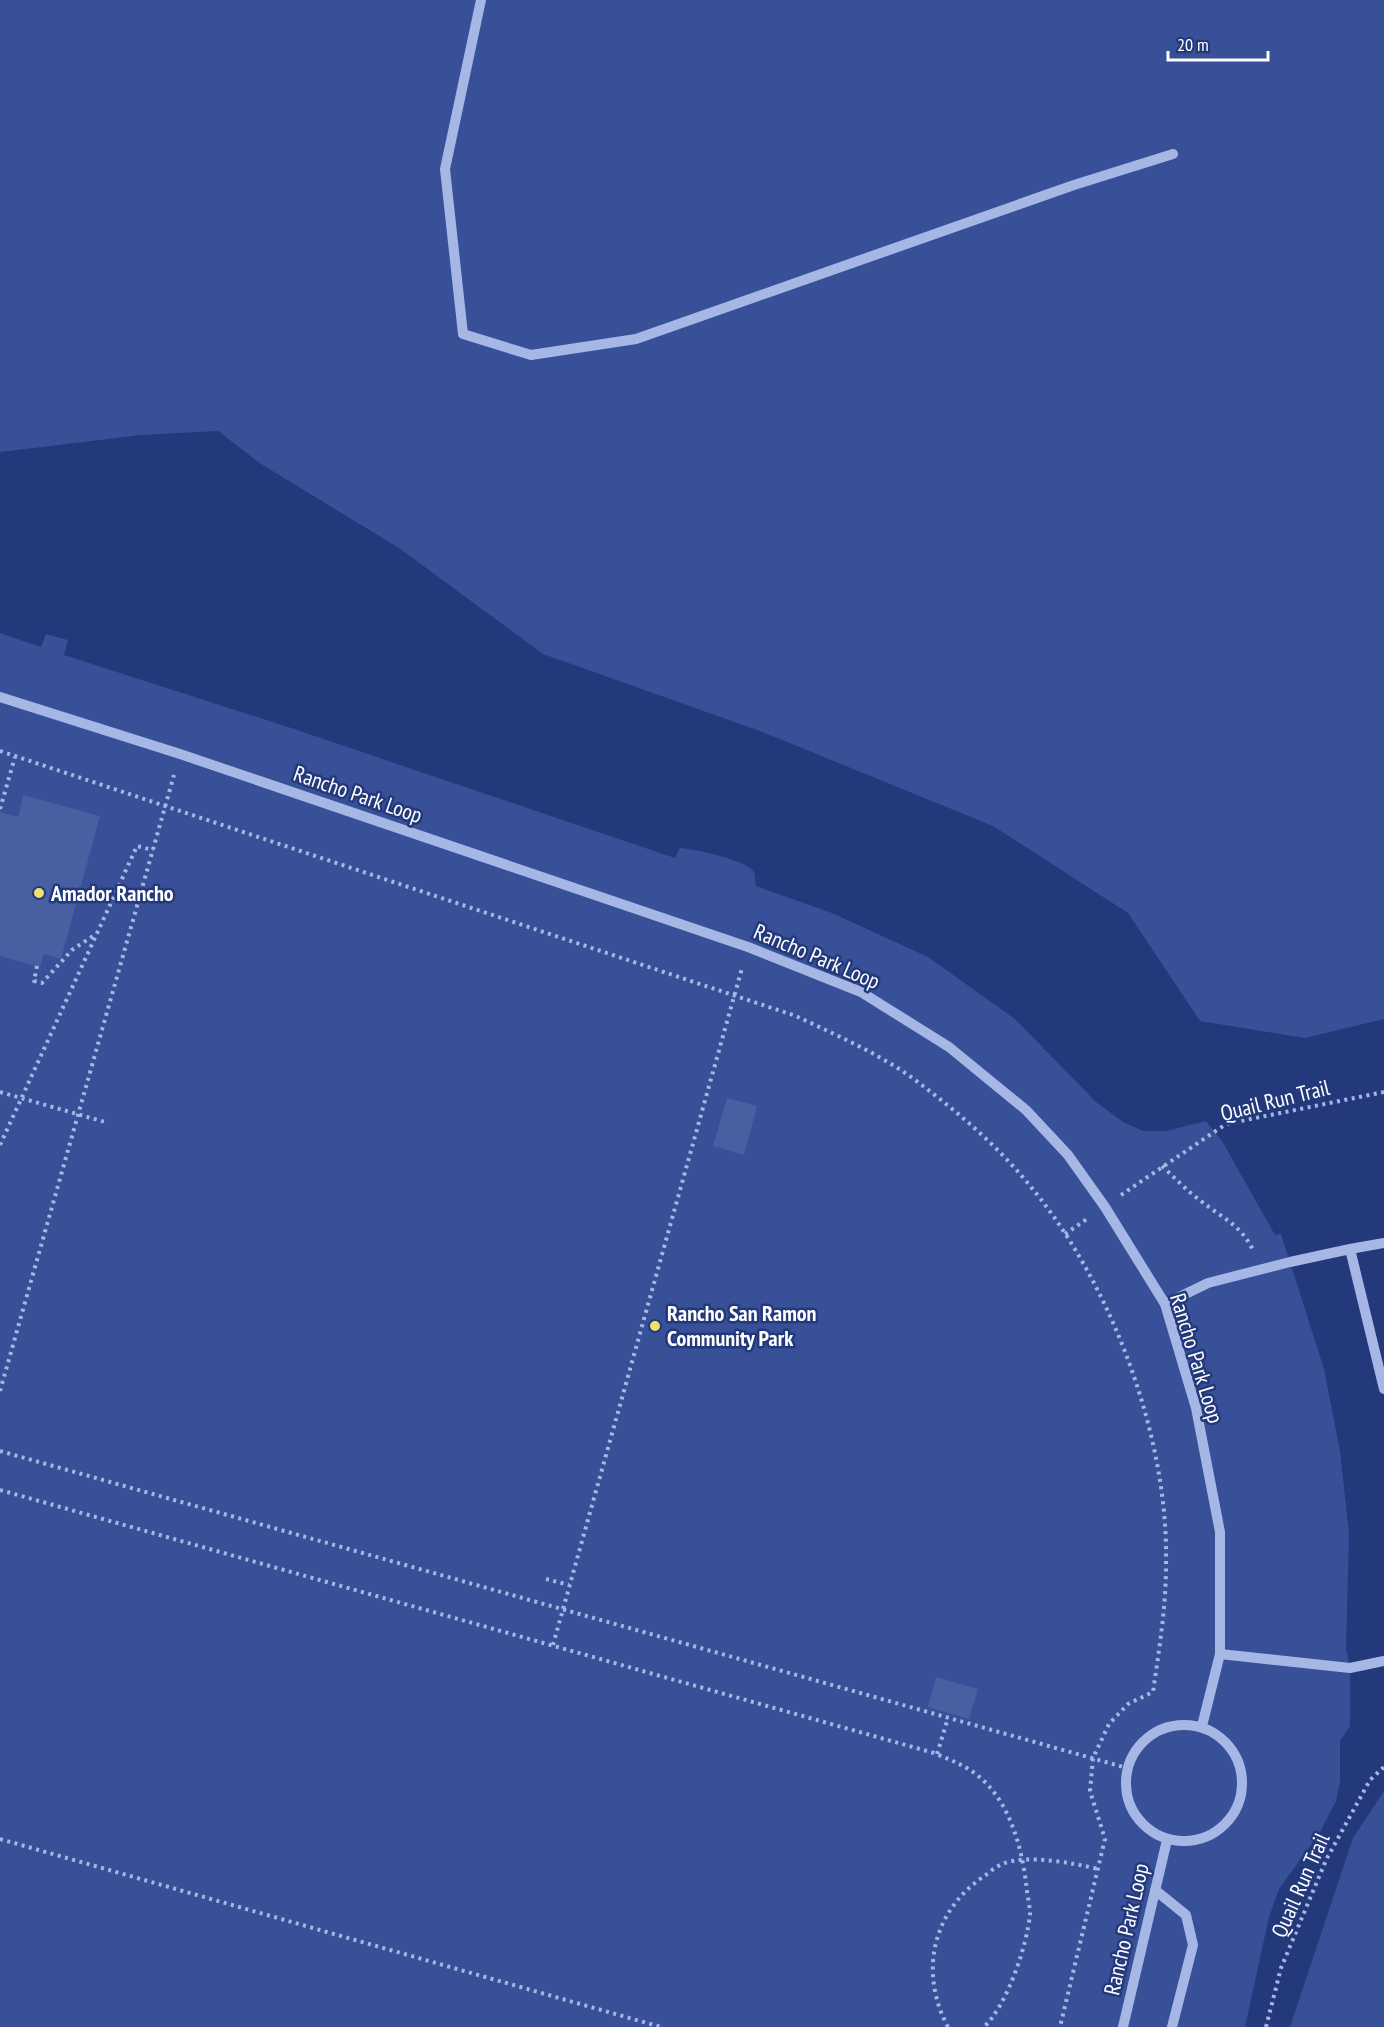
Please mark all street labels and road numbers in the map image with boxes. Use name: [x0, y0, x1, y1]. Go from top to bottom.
street label: Rancho Park Loop: [290, 759, 426, 829]
street label: Rancho Park Loop: [750, 917, 884, 995]
street label: Quail Run Trail: [1217, 1073, 1333, 1127]
street label: Rancho Park Loop: [1164, 1290, 1230, 1426]
street label: Quail Run Trail: [1265, 1828, 1336, 1942]
street label: Rancho Park Loop: [1097, 1860, 1155, 1998]

